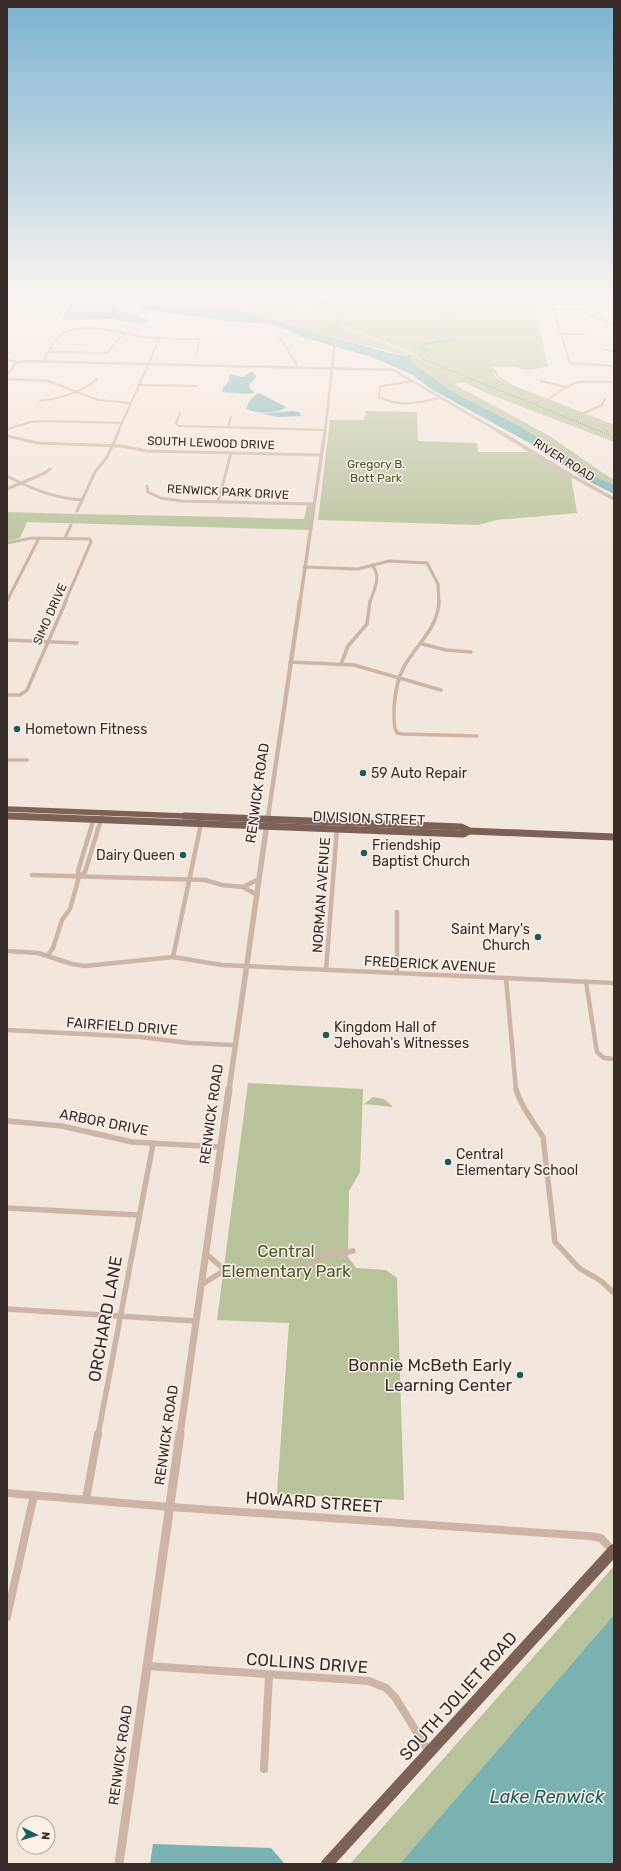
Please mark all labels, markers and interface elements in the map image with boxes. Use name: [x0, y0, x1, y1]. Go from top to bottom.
street label: SOUTH LEWOOD DRIVE: [147, 434, 275, 452]
street label: RIVER ROAD: [531, 436, 597, 484]
park label: Gregory B. Bott Park: [347, 457, 405, 485]
street label: RENWICK PARK DRIVE: [167, 482, 289, 502]
street label: SIMO DRIVE: [30, 581, 70, 647]
place label: Hometown Fitness: [25, 721, 147, 738]
marker: Hometown Fitness: [12, 724, 22, 734]
street label: RENWICK ROAD: [242, 742, 273, 844]
place label: 59 Auto Repair: [371, 765, 468, 782]
marker: 59 Auto Repair: [358, 768, 368, 778]
street label: DIVISION STREET: [312, 808, 426, 829]
street label: NORMAN AVENUE: [309, 837, 334, 954]
place label: Friendship Baptist Church: [372, 837, 470, 870]
place label: Dairy Queen: [96, 847, 175, 864]
marker: Friendship Baptist Church: [359, 848, 369, 858]
marker: Dairy Queen: [178, 850, 188, 860]
place label: Saint Mary's Church: [451, 921, 530, 954]
marker: Saint Mary's Church: [533, 932, 543, 942]
street label: FREDERICK AVENUE: [364, 953, 496, 976]
street label: FAIRFIELD DRIVE: [66, 1014, 178, 1039]
place label: Kingdom Hall of Jehovah's Witnesses: [334, 1019, 469, 1052]
marker: Kingdom Hall of Jehovah's Witnesses: [321, 1030, 331, 1040]
street label: RENWICK ROAD: [196, 1063, 227, 1165]
street label: ARBOR DRIVE: [58, 1106, 150, 1139]
place label: Central Elementary School: [456, 1146, 578, 1179]
marker: Central Elementary School: [443, 1157, 453, 1167]
park label: Central Elementary Park: [221, 1241, 351, 1281]
street label: ORCHARD LANE: [84, 1254, 126, 1384]
place label: Bonnie McBeth Early Learning Center: [348, 1355, 513, 1395]
marker: Bonnie McBeth Early Learning Center: [515, 1370, 525, 1380]
street label: RENWICK ROAD: [151, 1384, 182, 1486]
street label: HOWARD STREET: [245, 1487, 383, 1517]
street label: SOUTH JOLIET ROAD: [395, 1628, 521, 1764]
street label: COLLINS DRIVE: [245, 1649, 369, 1677]
street label: RENWICK ROAD: [105, 1704, 136, 1806]
water label: Lake Renwick: [490, 1786, 605, 1808]
north arrow: [16, 1815, 56, 1855]
text: N: [39, 1831, 52, 1840]

